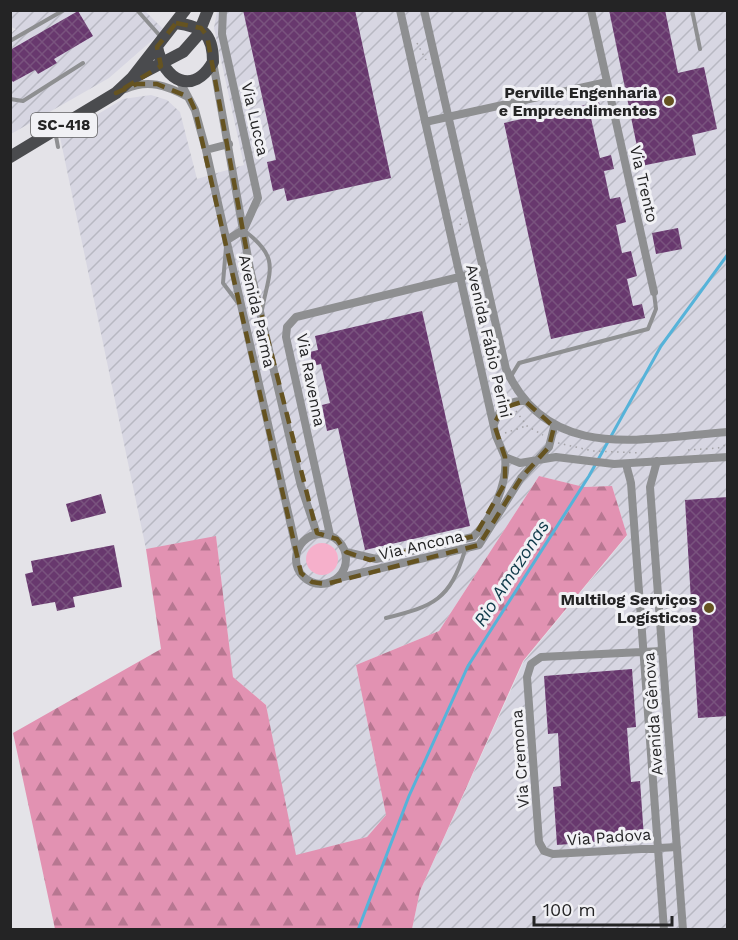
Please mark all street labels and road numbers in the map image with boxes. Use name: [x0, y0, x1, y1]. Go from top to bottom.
street label: Via Lucca: [237, 80, 273, 158]
road number: SC-418: [31, 113, 97, 137]
street label: Via Trento: [626, 144, 662, 224]
street label: Avenida Parma: [235, 253, 279, 369]
street label: Avenida Fábio Perini: [462, 262, 516, 420]
street label: Via Ravenna: [293, 332, 329, 428]
street label: Via Ancona: [377, 526, 465, 564]
street label: Avenida Gênova: [639, 652, 667, 776]
street label: Via Cremona: [507, 709, 533, 809]
street label: Via Padova: [566, 825, 652, 849]

